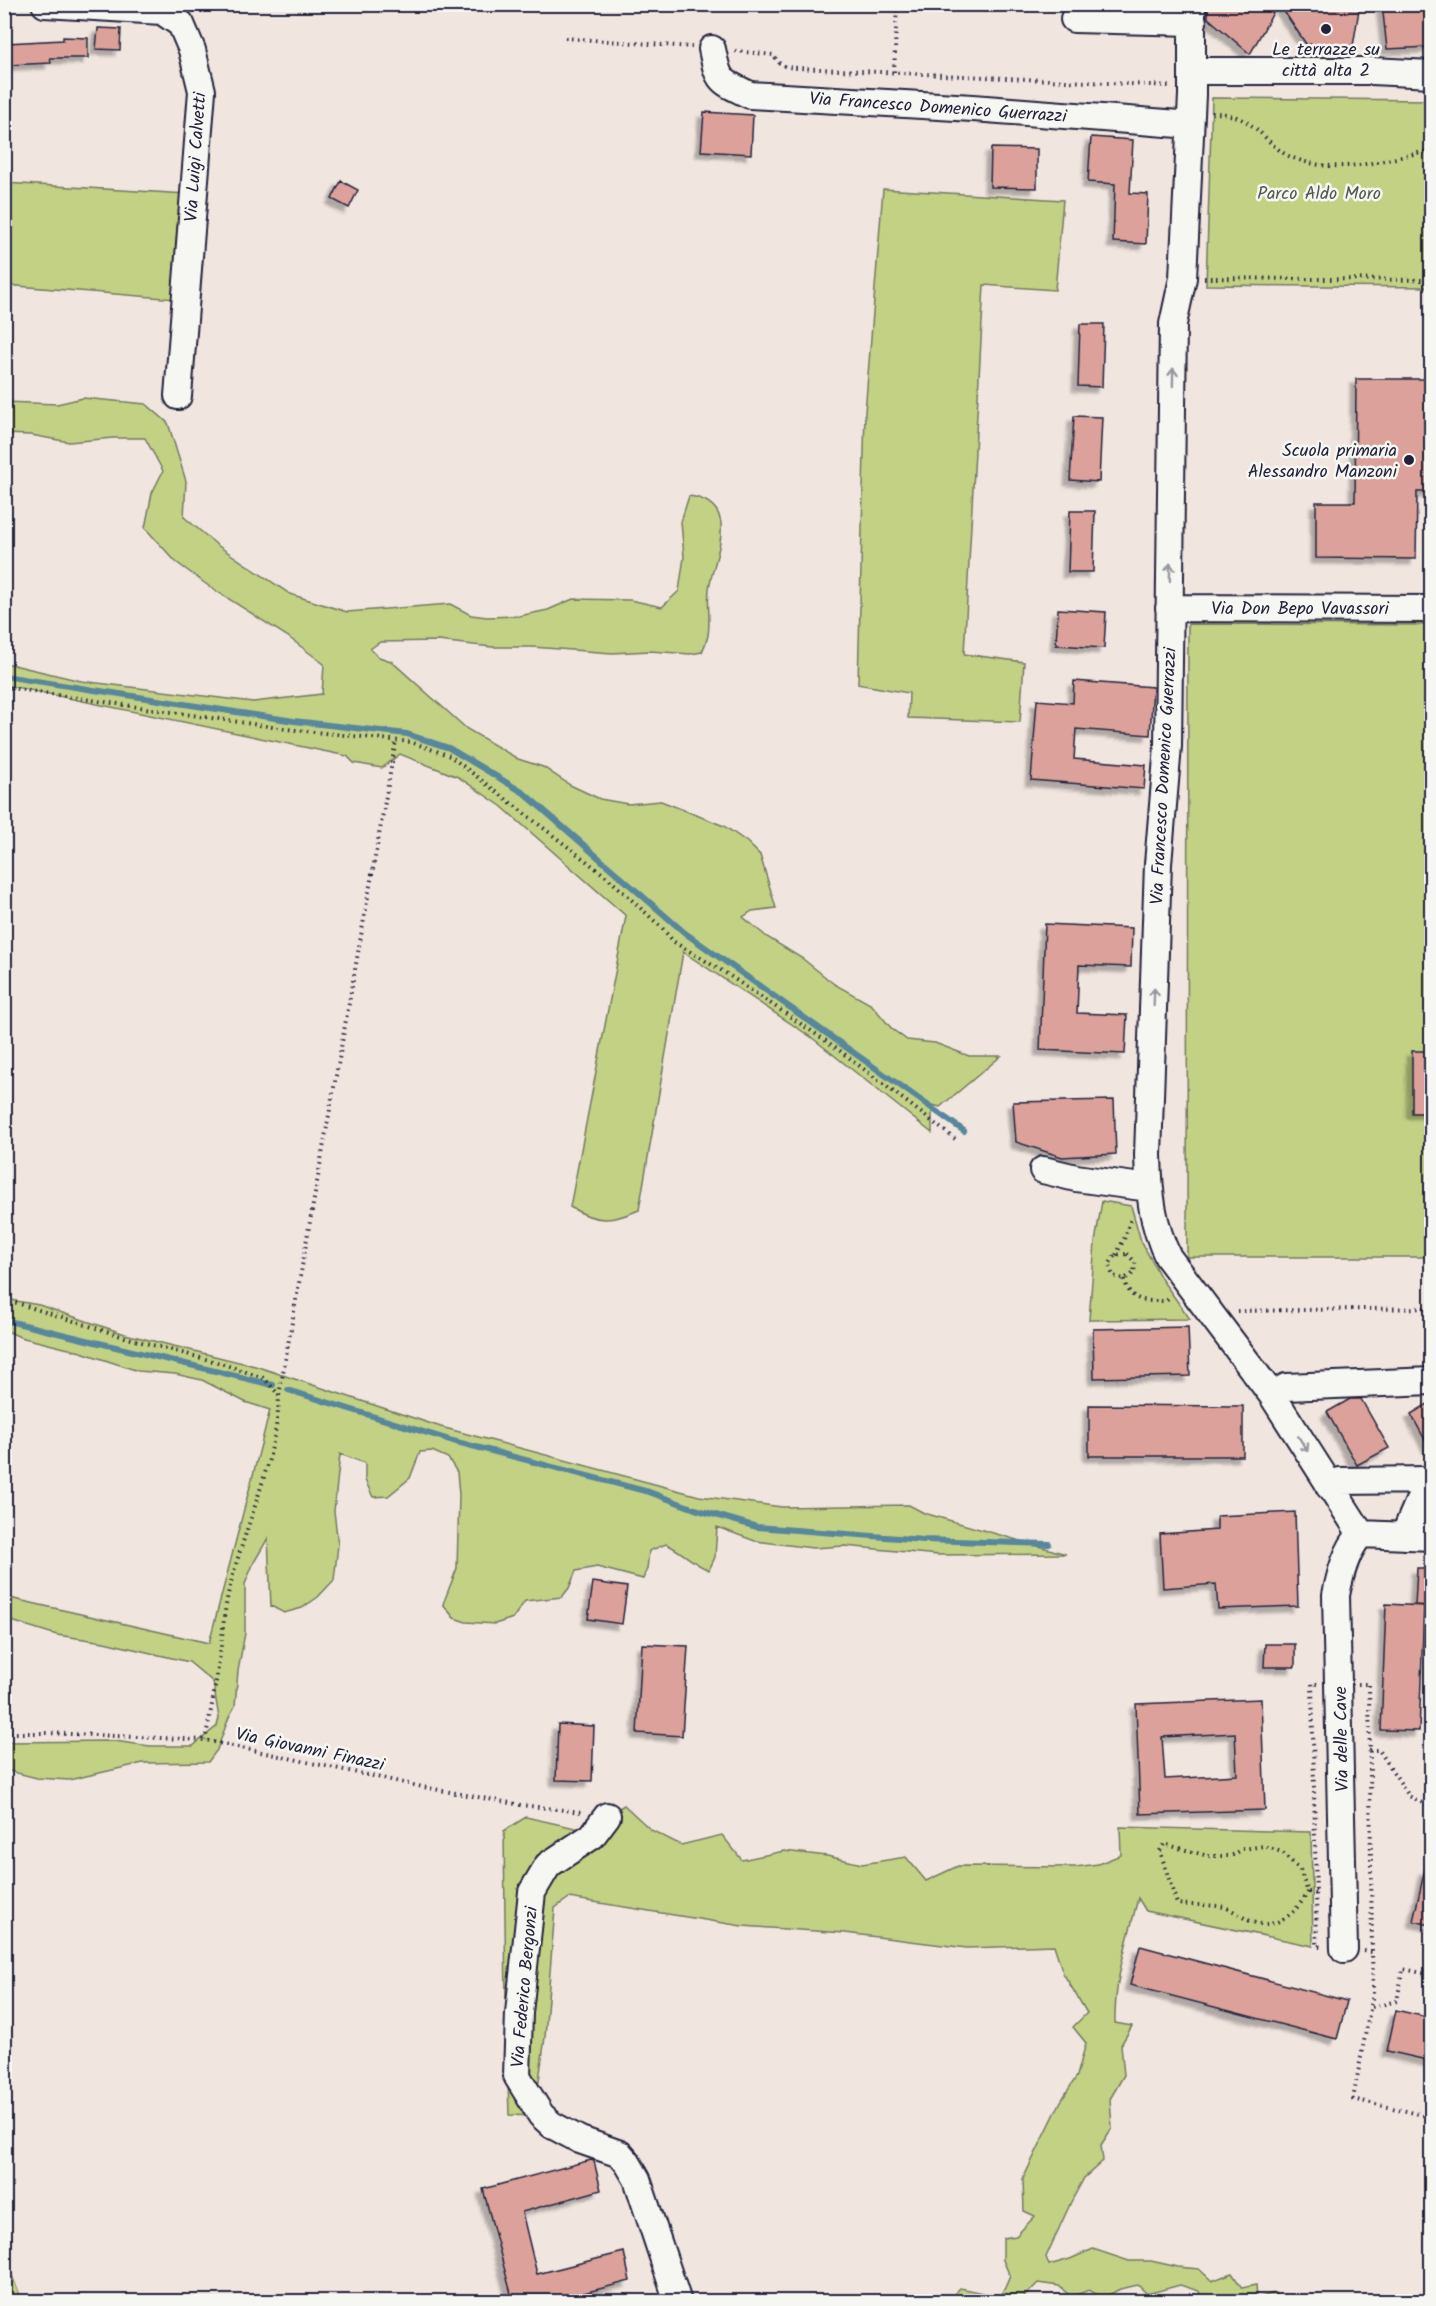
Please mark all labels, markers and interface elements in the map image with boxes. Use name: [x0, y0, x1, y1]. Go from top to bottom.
marker: Le terrazze su città alta 2: [1319, 22, 1333, 36]
place label: Le terrazze su città alta 2: [1272, 36, 1380, 86]
street label: Via Francesco Domenico Guerrazzi: [808, 85, 1068, 132]
street label: Via Luigi Calvetti: [178, 91, 216, 223]
park label: Parco Aldo Moro: [1257, 180, 1381, 209]
one-way arrow: [1167, 367, 1178, 387]
place label: Scuola primaria Alessandro Manzoni: [1248, 437, 1398, 487]
marker: Scuola primaria Alessandro Manzoni: [1402, 453, 1416, 467]
one-way arrow: [1164, 562, 1176, 582]
street label: Via Don Bepo Vavassori: [1211, 595, 1389, 624]
street label: Via Francesco Domenico Guerrazzi: [1143, 646, 1186, 906]
one-way arrow: [1149, 988, 1160, 1008]
one-way arrow: [1297, 1436, 1310, 1453]
street label: Via delle Cave: [1327, 1686, 1358, 1792]
street label: Via Giovanni Finazzi: [233, 1721, 388, 1781]
street label: Via Federico Bergonzi: [504, 1905, 547, 2069]

